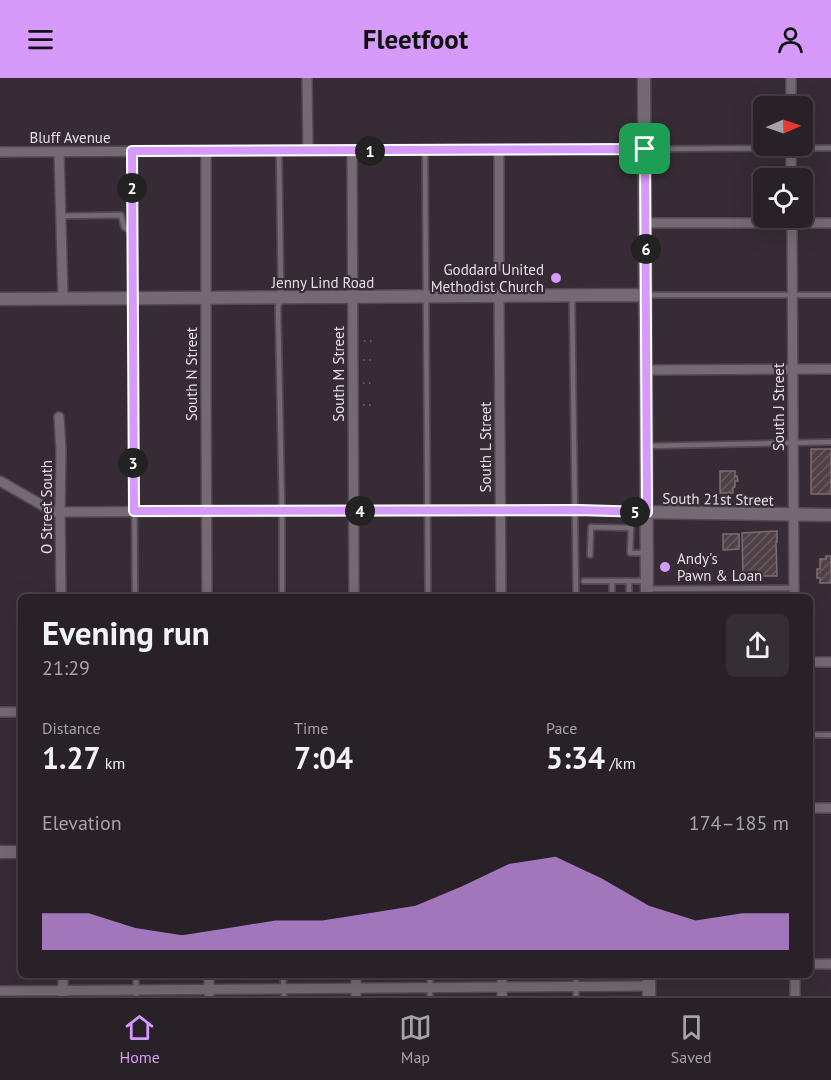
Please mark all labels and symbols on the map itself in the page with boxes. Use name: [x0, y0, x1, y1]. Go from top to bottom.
north arrow: [753, 96, 813, 156]
pin: [619, 123, 670, 174]
street label: Bluff Avenue: [29, 128, 111, 147]
pin: 1: [355, 136, 385, 166]
pin: 2: [117, 173, 147, 203]
pin: 6: [631, 234, 661, 264]
place label: Goddard United Methodist Church: [431, 260, 544, 296]
marker: Goddard United Methodist Church: [549, 271, 563, 285]
street label: Jenny Lind Road: [271, 273, 374, 292]
street label: South M Street: [329, 326, 348, 422]
street label: South N Street: [182, 327, 201, 421]
street label: South J Street: [769, 363, 788, 451]
street label: South L Street: [476, 402, 495, 492]
pin: 3: [118, 448, 148, 478]
street label: O Street South: [37, 460, 56, 554]
street label: South 21st Street: [662, 489, 774, 509]
pin: 4: [345, 496, 375, 526]
pin: 5: [620, 497, 650, 527]
place label: Andy's Pawn & Loan: [677, 549, 762, 585]
marker: Andy's Pawn & Loan: [658, 560, 672, 574]

